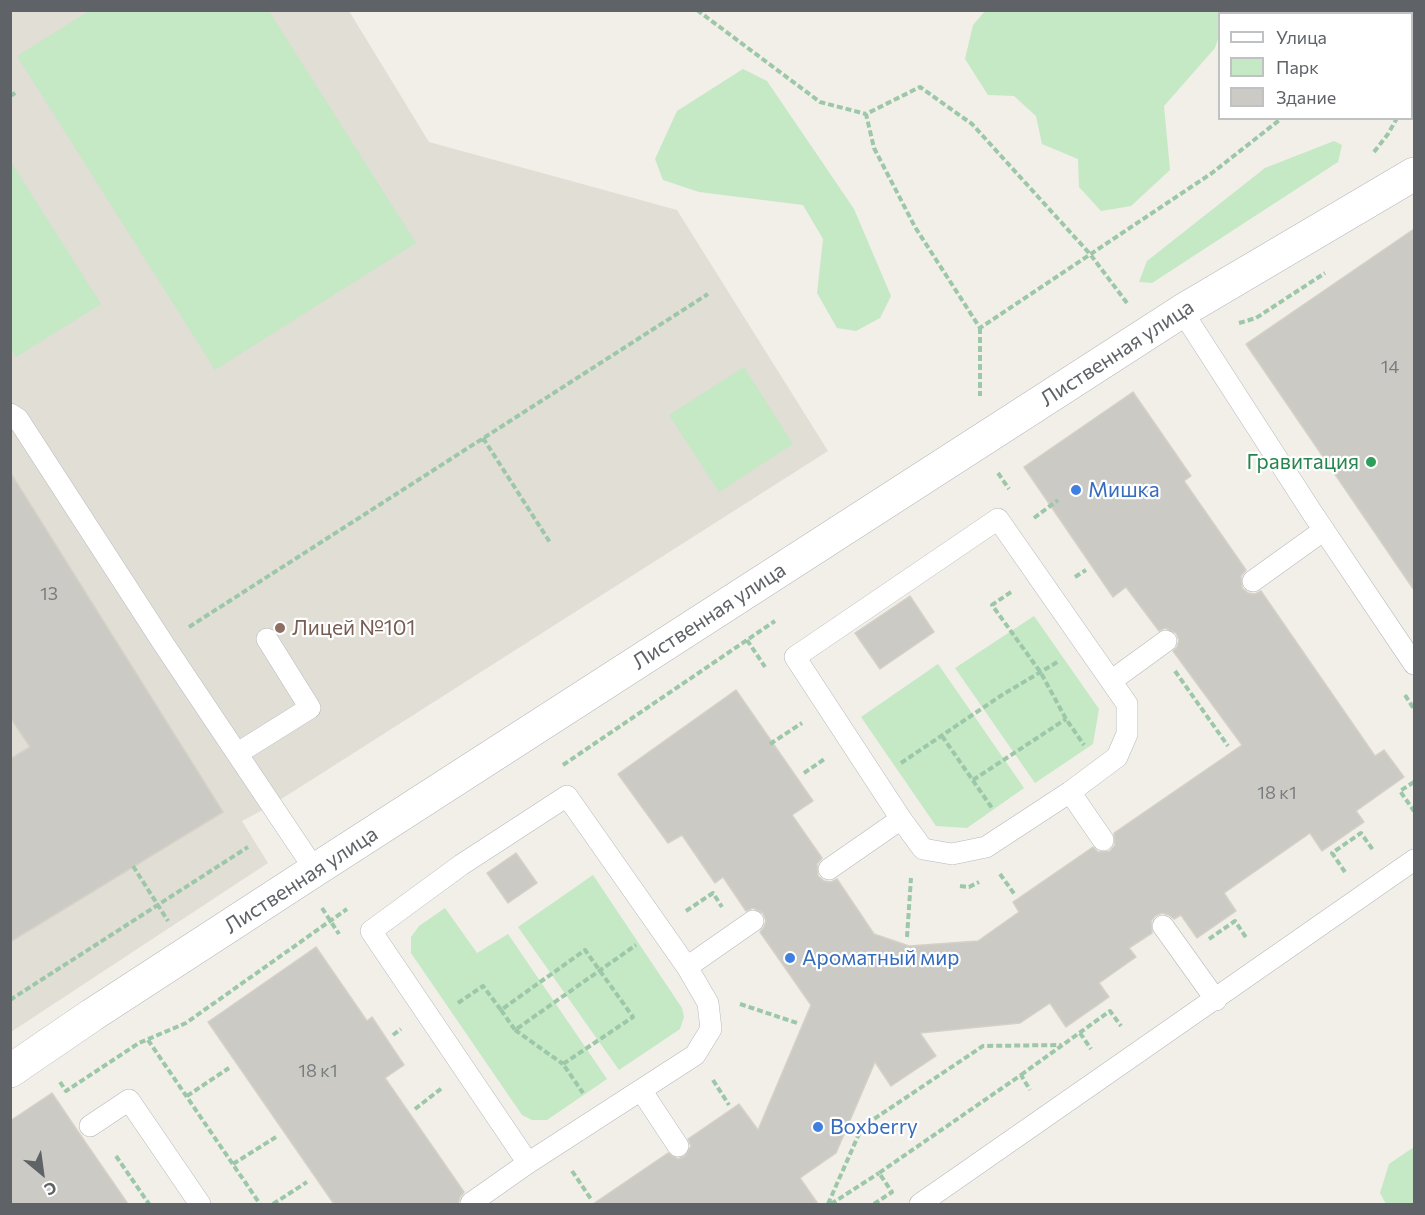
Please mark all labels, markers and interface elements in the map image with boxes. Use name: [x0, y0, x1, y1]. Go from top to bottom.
legend: [1218, 12, 1413, 120]
text: Улица: [1276, 26, 1327, 48]
text: Парк: [1276, 56, 1319, 78]
text: Здание: [1276, 86, 1336, 108]
street label: Лиственная улица: [1036, 294, 1198, 412]
house number: 14: [1381, 356, 1399, 378]
place label: Гравитация: [1246, 449, 1359, 475]
marker: Гравитация: [1364, 455, 1378, 469]
place label: Мишка: [1088, 477, 1160, 503]
marker: Мишка: [1069, 483, 1083, 497]
street label: Лиственная улица: [628, 557, 790, 675]
house number: 13: [40, 583, 58, 605]
place label: Лицей №101: [292, 615, 415, 641]
marker: Лицей №101: [273, 621, 287, 635]
house number: 18 к1: [1257, 782, 1297, 804]
street label: Лиственная улица: [220, 821, 382, 939]
place label: Ароматный мир: [802, 945, 959, 971]
marker: Ароматный мир: [783, 951, 797, 965]
house number: 18 к1: [298, 1060, 338, 1082]
place label: Boxberry: [830, 1114, 918, 1140]
marker: Boxberry: [811, 1120, 825, 1134]
north arrow: [12, 1143, 72, 1203]
text: С: [42, 1178, 60, 1200]

